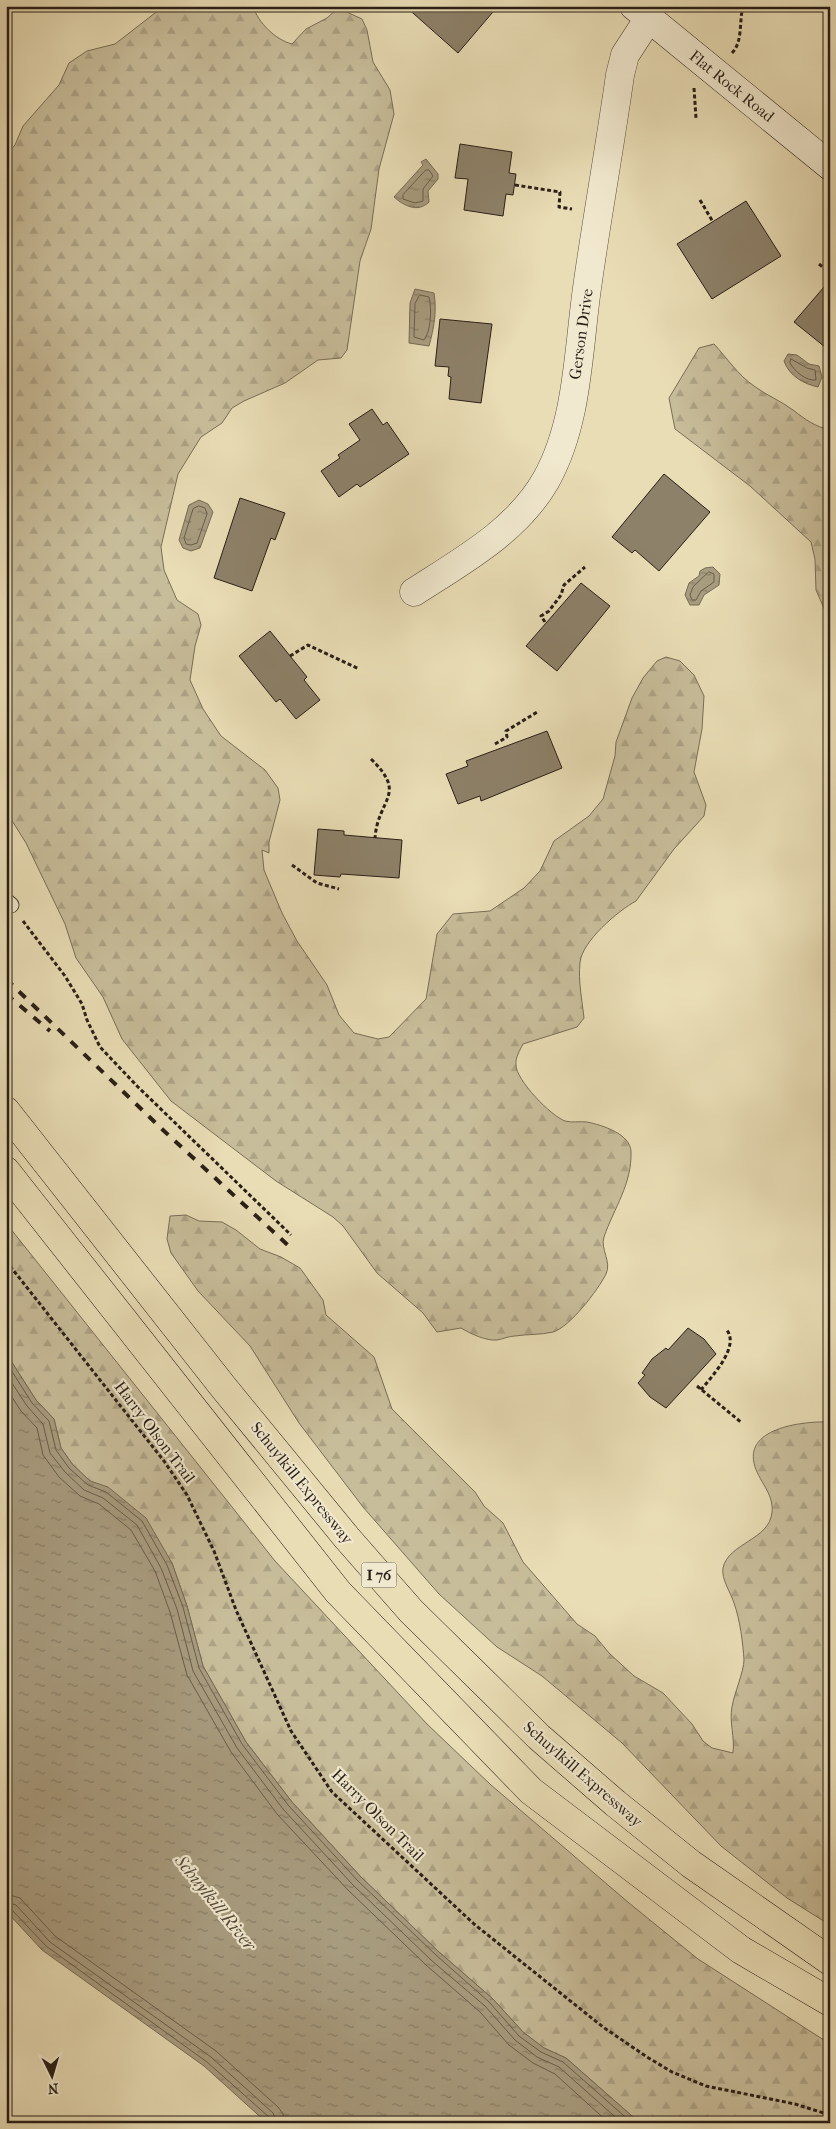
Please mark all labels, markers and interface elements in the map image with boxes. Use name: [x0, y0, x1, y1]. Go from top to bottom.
street label: Flat Rock Road: [686, 46, 778, 126]
street label: Gerson Drive: [565, 287, 597, 381]
street label: Harry Olson Trail: [111, 1377, 200, 1487]
street label: Schuylkill Expressway: [247, 1418, 357, 1548]
road number: I 76: [362, 1562, 396, 1588]
street label: Schuylkill Expressway: [520, 1717, 647, 1831]
street label: Harry Olson Trail: [328, 1765, 428, 1865]
water label: Schuylkill River: [169, 1850, 261, 1957]
north arrow: [28, 2052, 78, 2102]
text: N: [47, 2080, 59, 2097]

